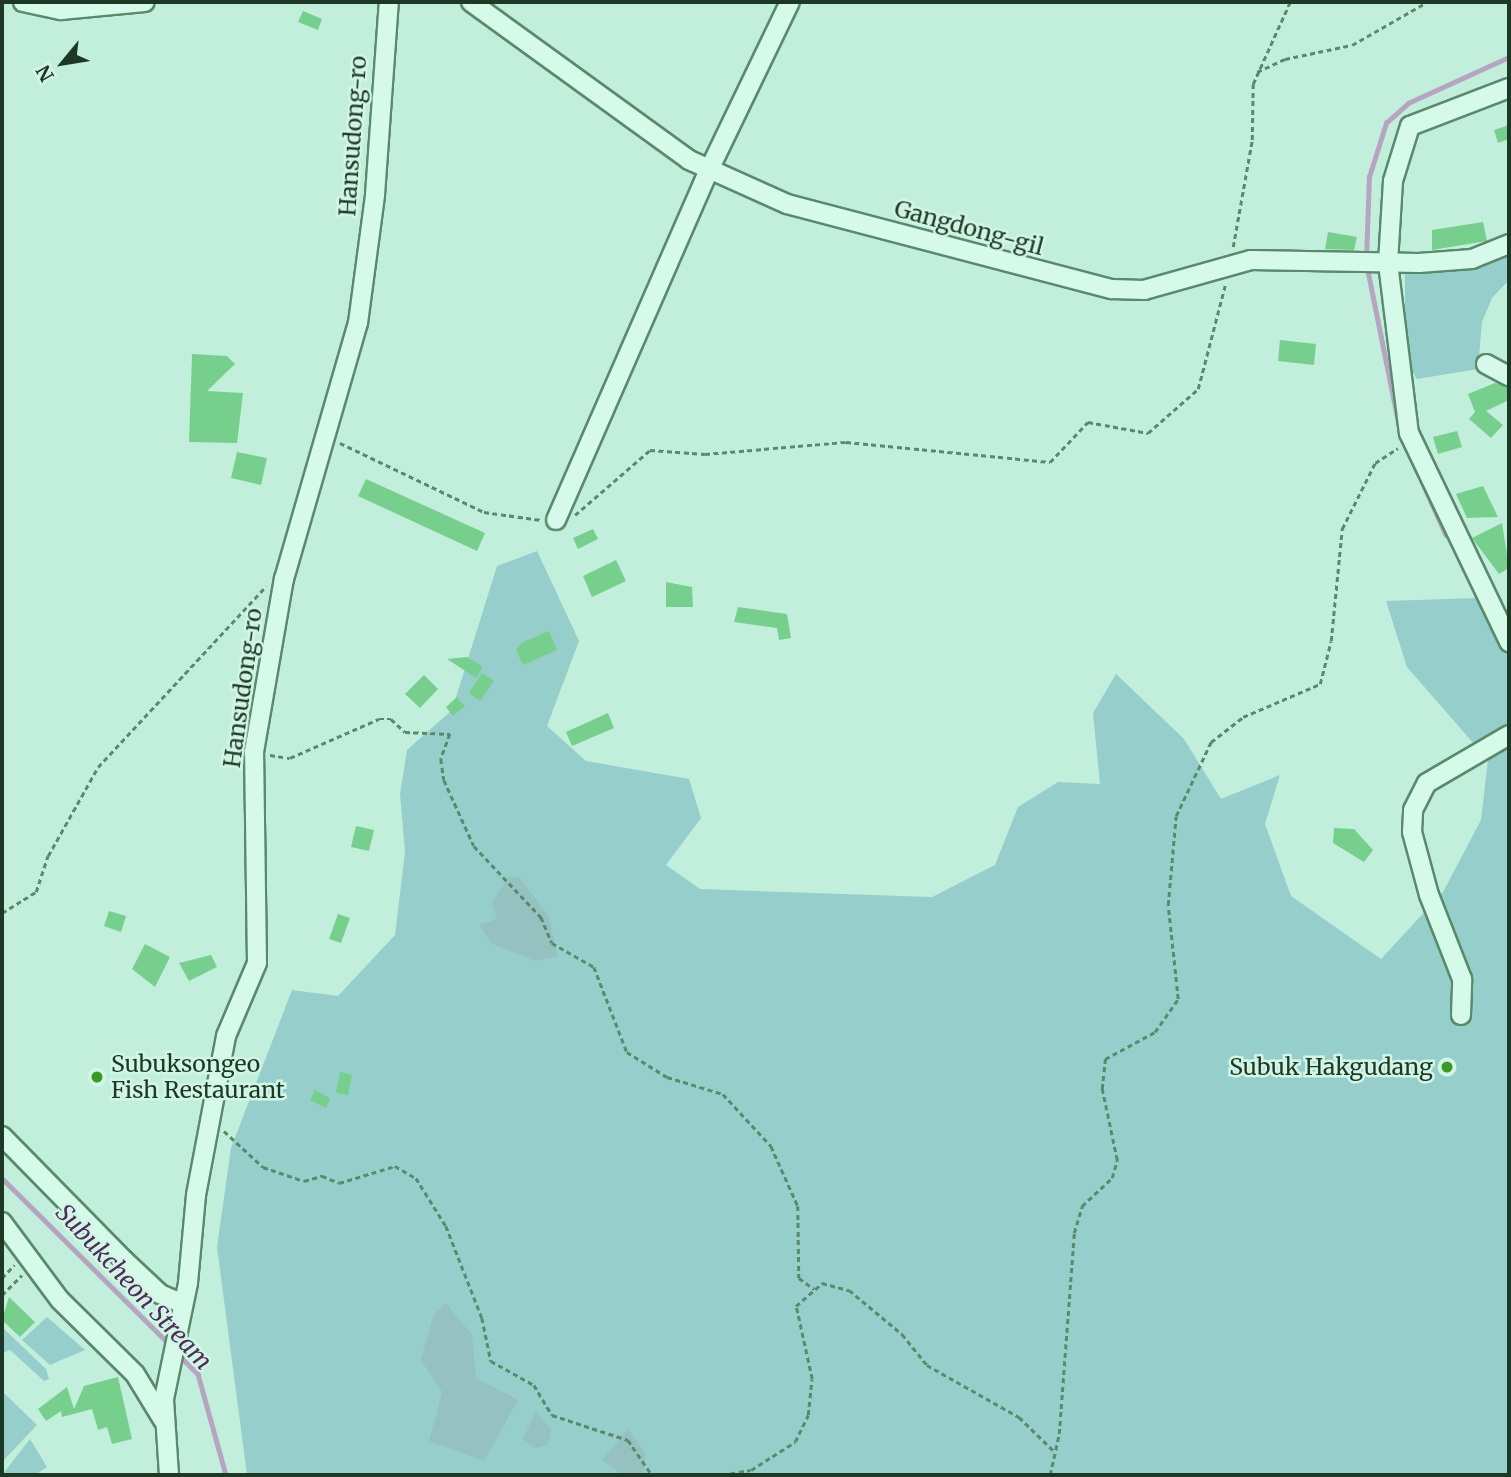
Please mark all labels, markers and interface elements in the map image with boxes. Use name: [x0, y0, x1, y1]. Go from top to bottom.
north arrow: [28, 28, 98, 98]
street label: Hansudong-ro: [334, 55, 372, 217]
text: N: [31, 61, 59, 86]
street label: Gangdong-gil: [891, 195, 1047, 261]
street label: Hansudong-ro: [218, 606, 268, 770]
place label: Subuksongeo Fish Restaurant: [111, 1050, 285, 1104]
place label: Subuk Hakgudang: [1229, 1053, 1433, 1081]
marker: Subuk Hakgudang: [1439, 1059, 1455, 1075]
marker: Subuksongeo Fish Restaurant: [89, 1069, 105, 1085]
water label: Subukcheon Stream: [50, 1198, 218, 1376]

